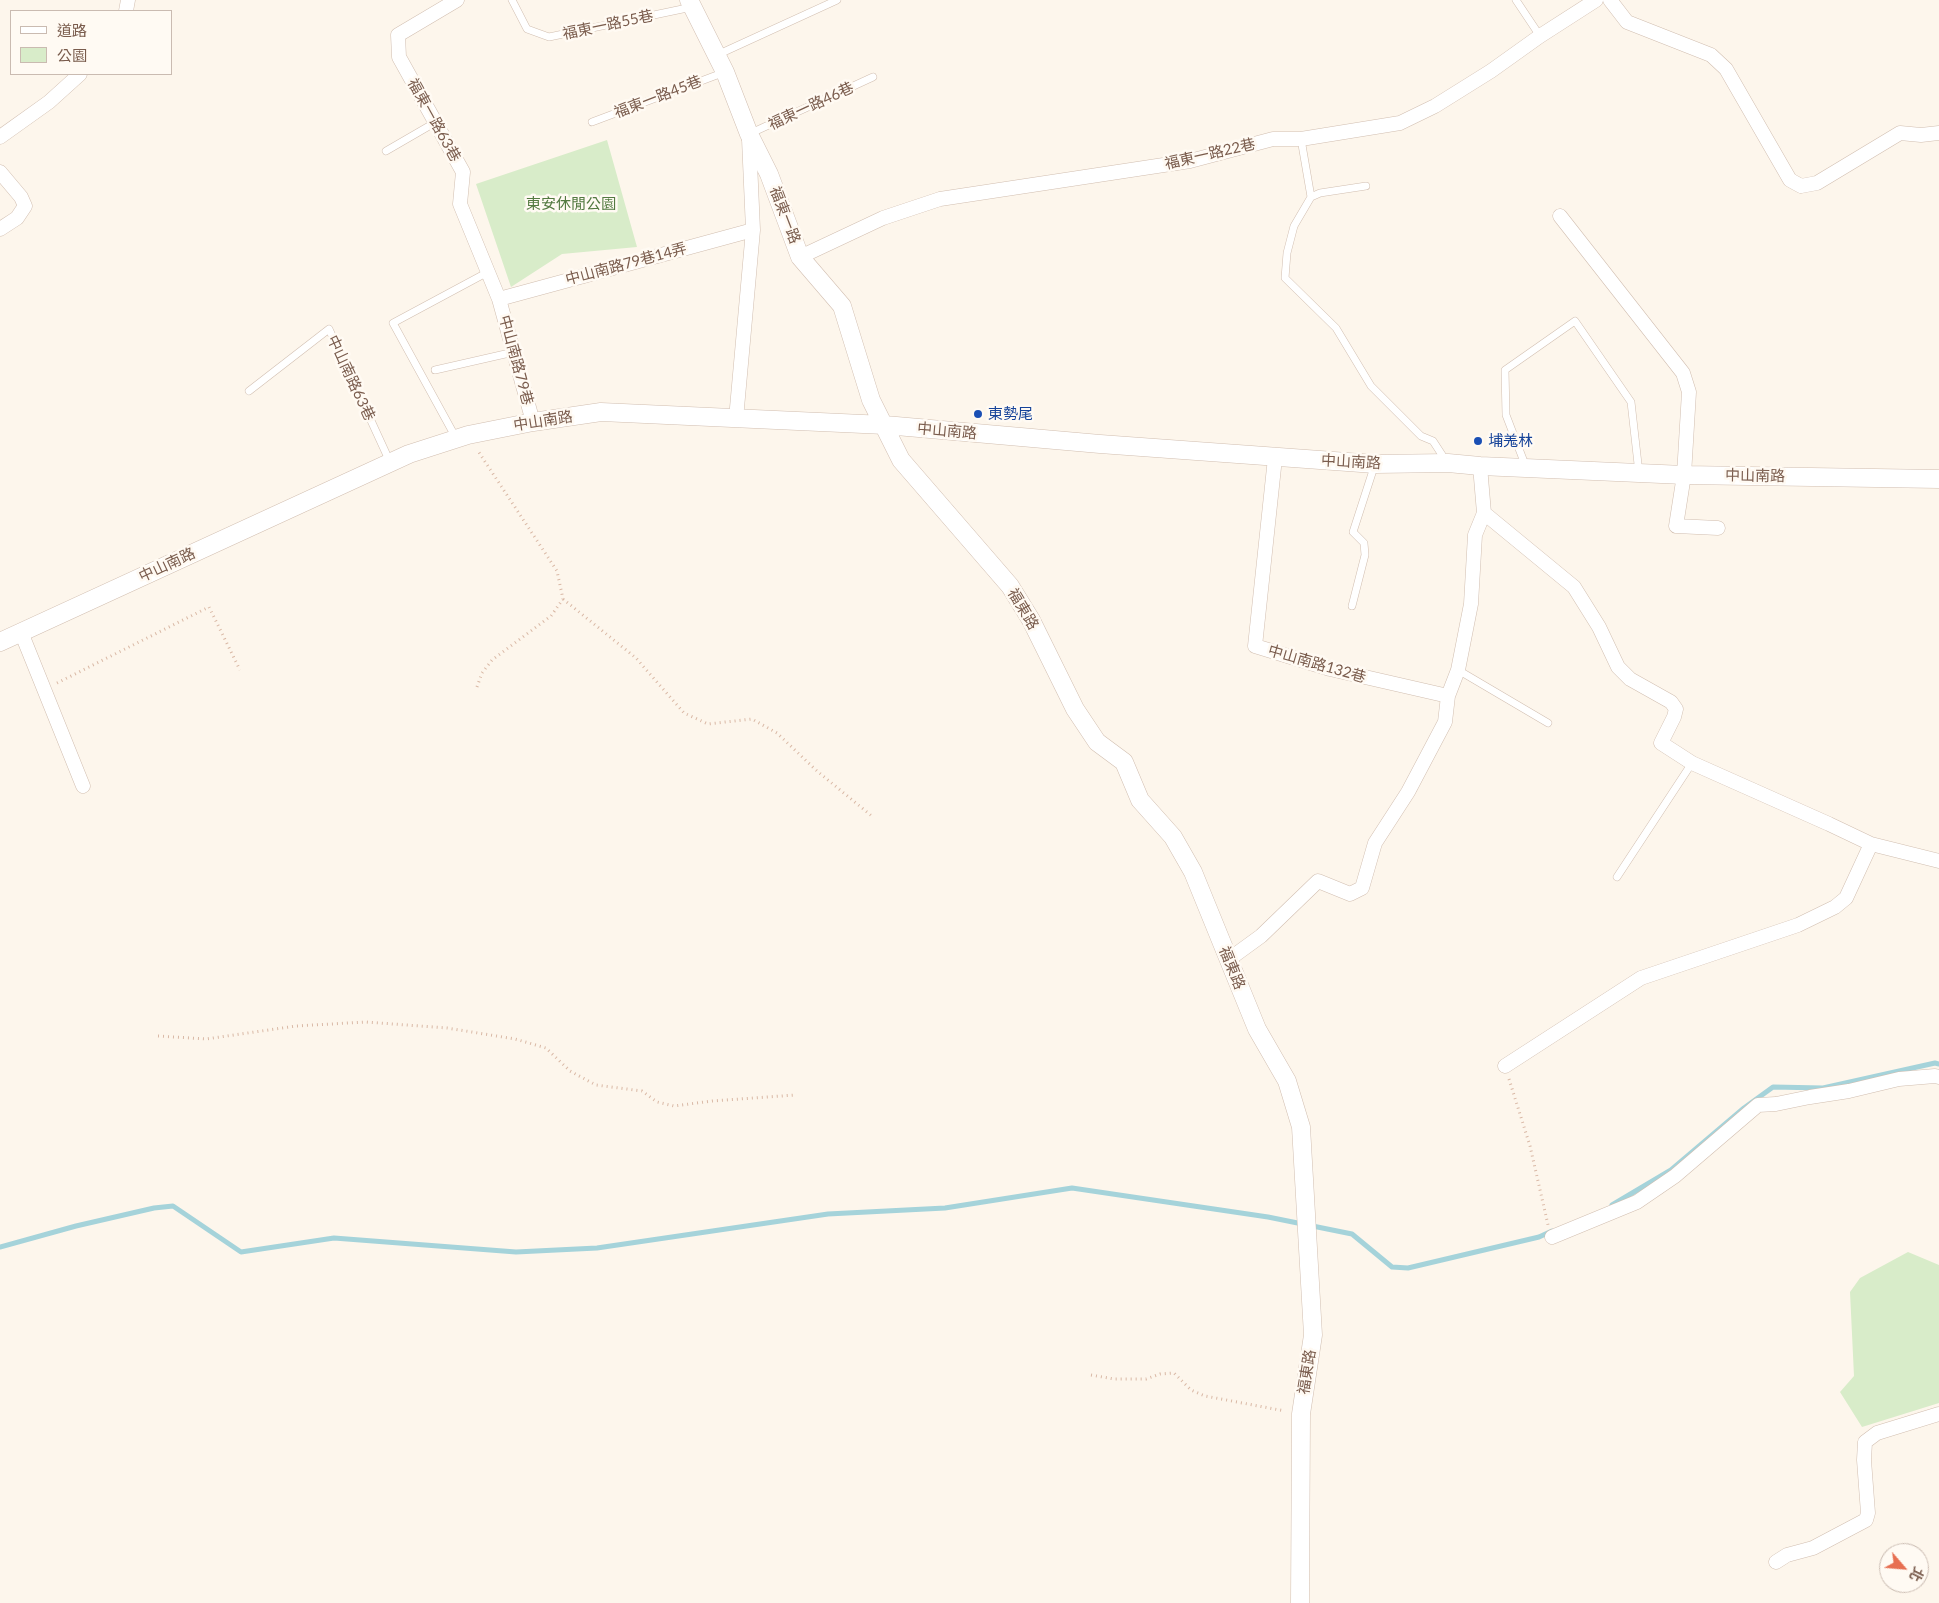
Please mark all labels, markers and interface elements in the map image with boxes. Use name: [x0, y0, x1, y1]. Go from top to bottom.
street label: 福東一路55巷: [561, 7, 655, 43]
legend: [10, 10, 172, 75]
text: 道路: [57, 21, 87, 39]
text: 公園: [57, 46, 87, 64]
street label: 福東一路45巷: [612, 72, 704, 122]
street label: 福東一路63巷: [404, 75, 464, 165]
street label: 福東一路46巷: [765, 78, 857, 134]
street label: 福東一路22巷: [1163, 135, 1257, 173]
street label: 福東一路: [766, 184, 804, 246]
park label: 東安休閒公園: [526, 195, 616, 213]
street label: 中山南路79巷14弄: [563, 239, 689, 289]
street label: 中山南路79巷: [495, 313, 537, 407]
street label: 中山南路63巷: [323, 332, 379, 424]
place label: 東勢尾: [988, 405, 1033, 423]
street label: 中山南路: [512, 407, 574, 435]
marker: 東勢尾: [972, 408, 984, 420]
street label: 中山南路: [916, 419, 978, 443]
place label: 埔羗林: [1488, 432, 1533, 450]
marker: 埔羗林: [1472, 435, 1484, 447]
street label: 中山南路: [1321, 451, 1381, 473]
street label: 中山南路: [1725, 466, 1785, 486]
street label: 中山南路: [136, 544, 198, 586]
street label: 福東路: [1004, 585, 1042, 633]
street label: 中山南路132巷: [1266, 641, 1368, 687]
street label: 福東路: [1215, 944, 1249, 992]
street label: 福東路: [1295, 1348, 1319, 1396]
north arrow: [1879, 1543, 1929, 1593]
text: 北: [1906, 1564, 1928, 1585]

